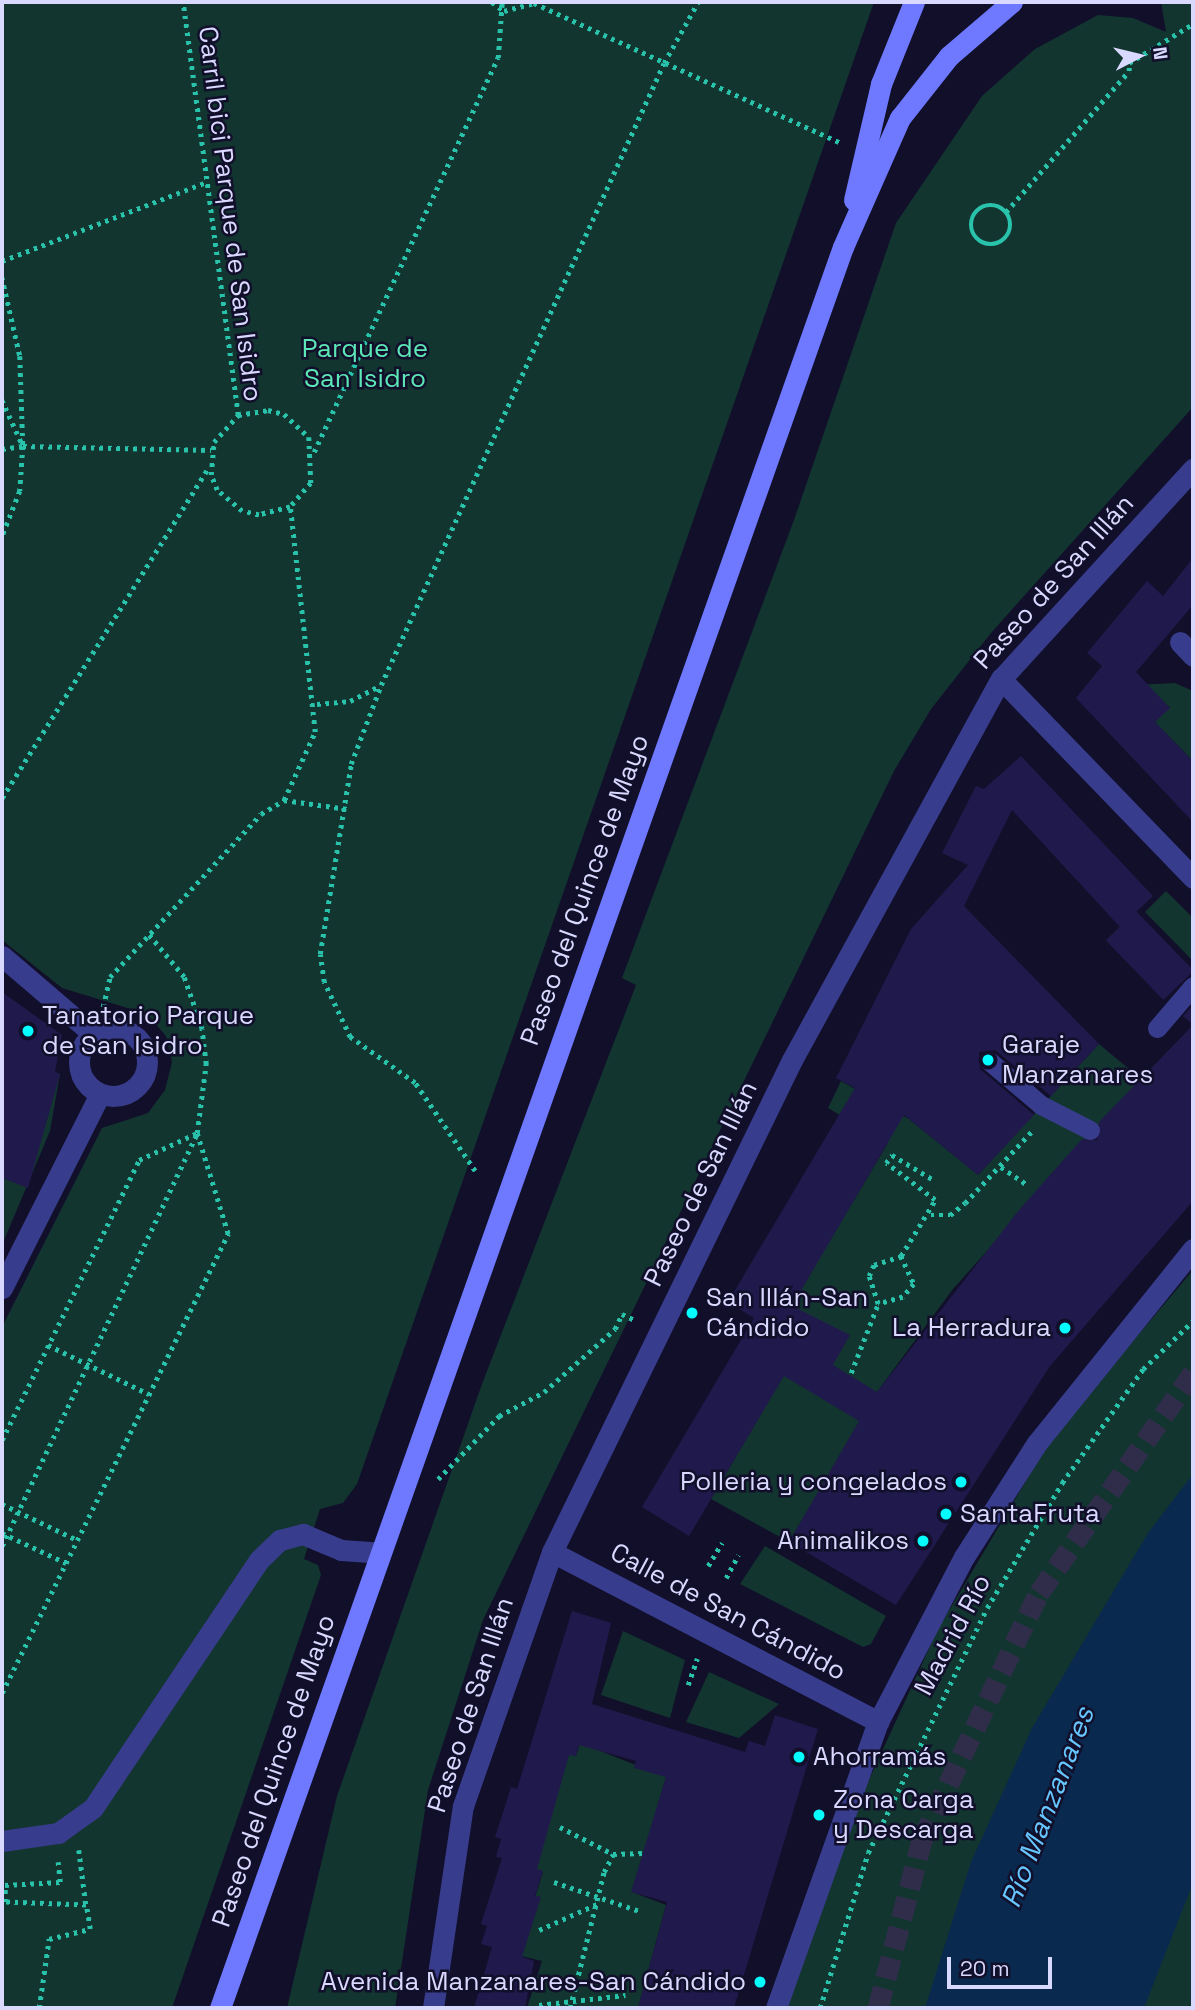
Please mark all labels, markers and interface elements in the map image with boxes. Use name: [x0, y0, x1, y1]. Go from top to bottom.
north arrow: [1104, 21, 1174, 91]
street label: Carril bici Parque de San Isidro: [192, 25, 268, 403]
text: N: [1147, 46, 1174, 61]
park label: Parque de San Isidro: [302, 333, 428, 394]
street label: Paseo de San Illán: [967, 488, 1141, 676]
street label: Paseo del Quince de Mayo: [514, 730, 656, 1050]
place label: Tanatorio Parque de San Isidro: [42, 1000, 254, 1062]
marker: Tanatorio Parque de San Isidro: [20, 1023, 36, 1039]
place label: Garaje Manzanares: [1002, 1029, 1153, 1090]
marker: Garaje Manzanares: [980, 1052, 996, 1068]
street label: Paseo de San Illán: [638, 1076, 764, 1292]
place label: San Illán-San Cándido: [706, 1282, 868, 1344]
marker: San Illán-San Cándido: [684, 1305, 700, 1321]
place label: La Herradura: [892, 1312, 1051, 1344]
marker: La Herradura: [1057, 1320, 1073, 1336]
place label: Polleria y congelados: [680, 1466, 947, 1498]
marker: Polleria y congelados: [953, 1474, 969, 1490]
place label: SantaFruta: [960, 1498, 1100, 1530]
marker: SantaFruta: [938, 1506, 954, 1522]
place label: Animalikos: [777, 1525, 909, 1557]
marker: Animalikos: [915, 1533, 931, 1549]
street label: Calle de San Cándido: [605, 1537, 851, 1687]
street label: Madrid Río: [908, 1569, 998, 1701]
street label: Paseo de San Illán: [422, 1594, 520, 1816]
street label: Paseo del Quince de Mayo: [206, 1611, 342, 1931]
water label: Río Manzanares: [993, 1702, 1101, 1912]
place label: Ahorramás: [813, 1741, 946, 1773]
marker: Ahorramás: [791, 1749, 807, 1765]
place label: Zona Carga y Descarga: [833, 1784, 974, 1846]
marker: Zona Carga y Descarga: [811, 1807, 827, 1823]
scale bar: [950, 1944, 1055, 1988]
text: 20 m: [960, 1955, 1010, 1982]
place label: Avenida Manzanares-San Cándido: [321, 1966, 746, 1998]
marker: Avenida Manzanares-San Cándido: [752, 1974, 768, 1990]

